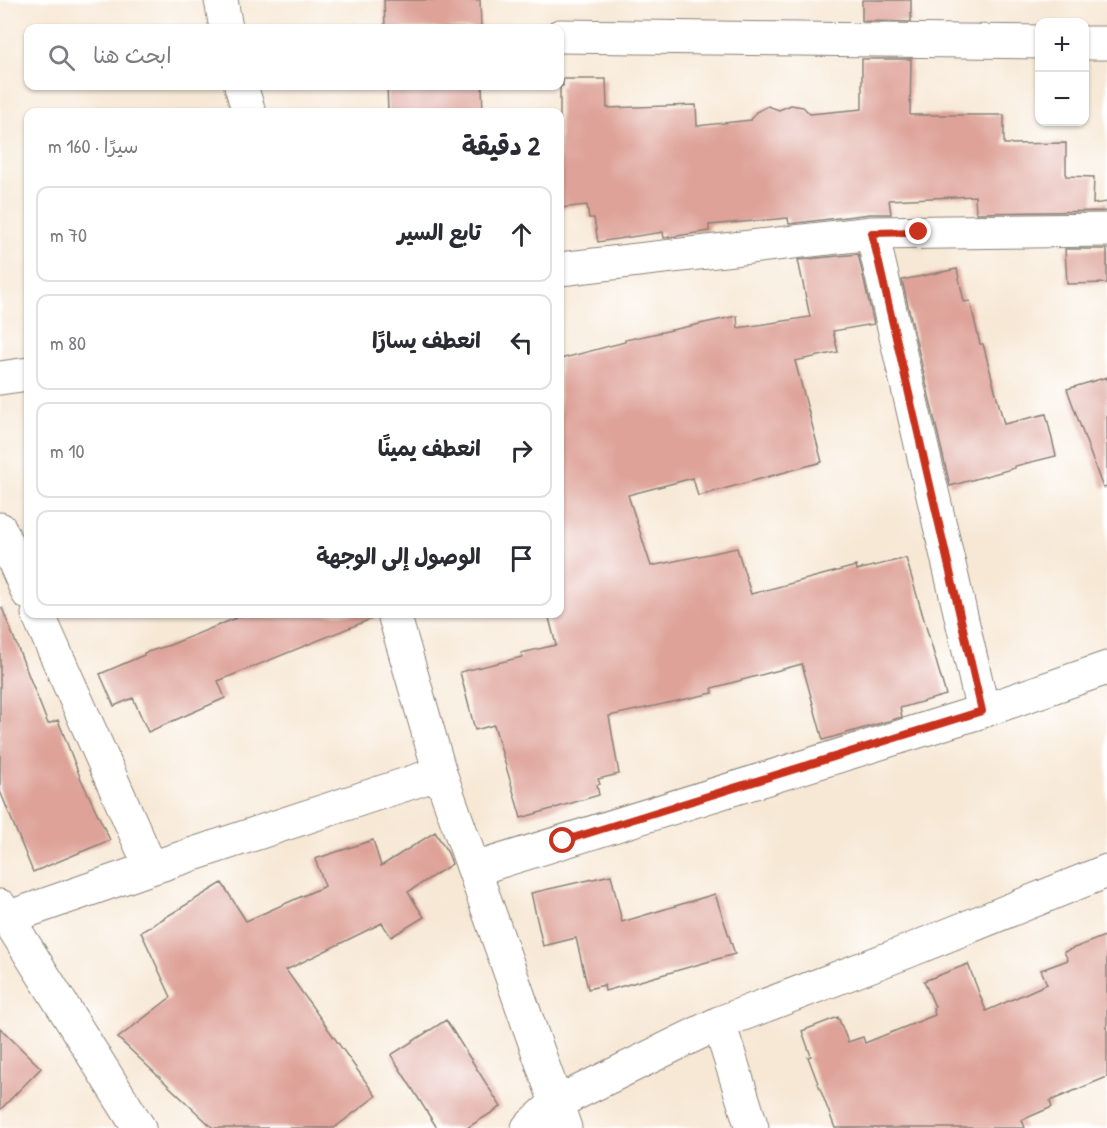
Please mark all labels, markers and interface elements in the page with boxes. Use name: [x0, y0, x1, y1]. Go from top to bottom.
map controls: [1035, 18, 1089, 126]
button: +: [1035, 18, 1089, 72]
search box: [24, 24, 564, 90]
text: ابحث هنا: [93, 40, 172, 70]
icon: search: [45, 41, 78, 74]
button: −: [1035, 72, 1089, 126]
text: 2 دقيقة: [462, 128, 540, 163]
text: سيرًا · 160 m: [48, 132, 138, 159]
text: تابع السير: [398, 217, 481, 247]
icon: ahead: [505, 218, 538, 251]
route end: [905, 218, 931, 244]
text: 70 m: [50, 221, 87, 248]
text: انعطف يسارًا: [372, 325, 481, 355]
icon: left: [505, 326, 538, 359]
text: 80 m: [50, 329, 86, 356]
text: انعطف يمينًا: [378, 433, 481, 463]
icon: right: [505, 434, 538, 467]
text: 10 m: [50, 437, 84, 464]
text: الوصول إلى الوجهة: [316, 541, 481, 571]
icon: arrive: [505, 542, 538, 575]
route start: [549, 827, 575, 853]

